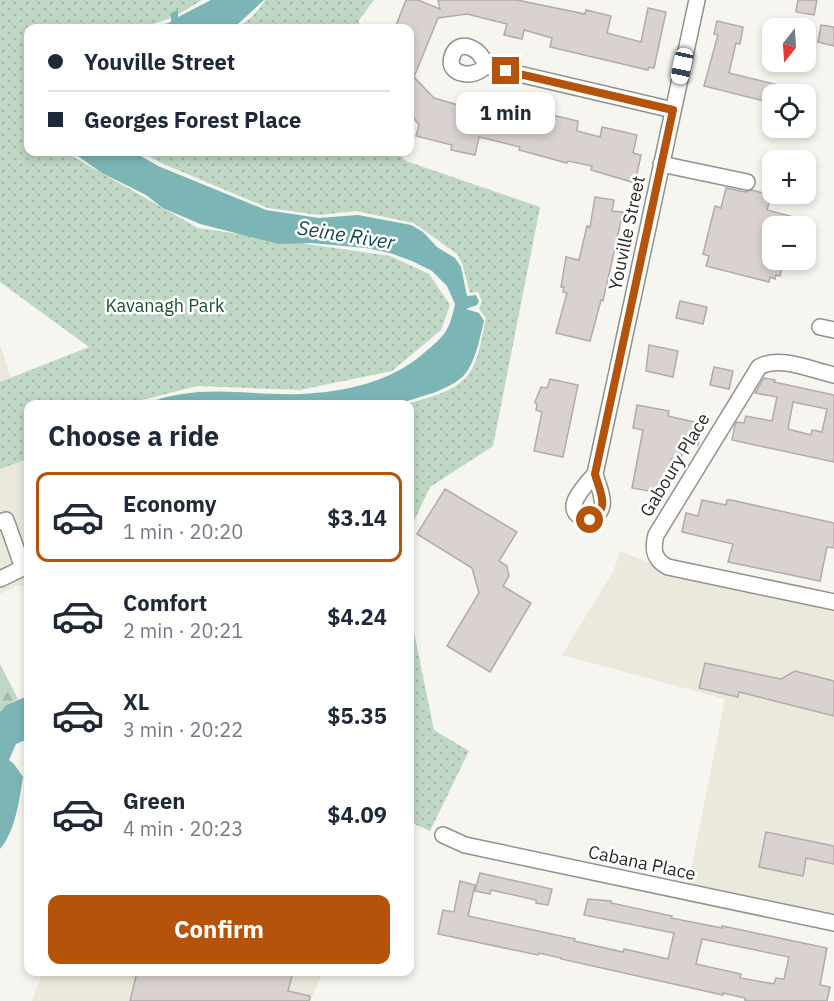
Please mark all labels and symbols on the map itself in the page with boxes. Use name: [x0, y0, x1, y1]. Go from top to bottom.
north arrow: [762, 18, 816, 72]
car: [669, 47, 695, 85]
route end: [492, 57, 519, 84]
callout: 1 min: [456, 92, 556, 134]
street label: Youville Street: [603, 173, 650, 292]
water label: Seine River: [296, 213, 397, 256]
park label: Kavanagh Park: [105, 294, 225, 317]
street label: Gaboury Place: [635, 409, 715, 521]
route start: [576, 506, 603, 533]
street label: Cabana Place: [586, 840, 698, 885]

